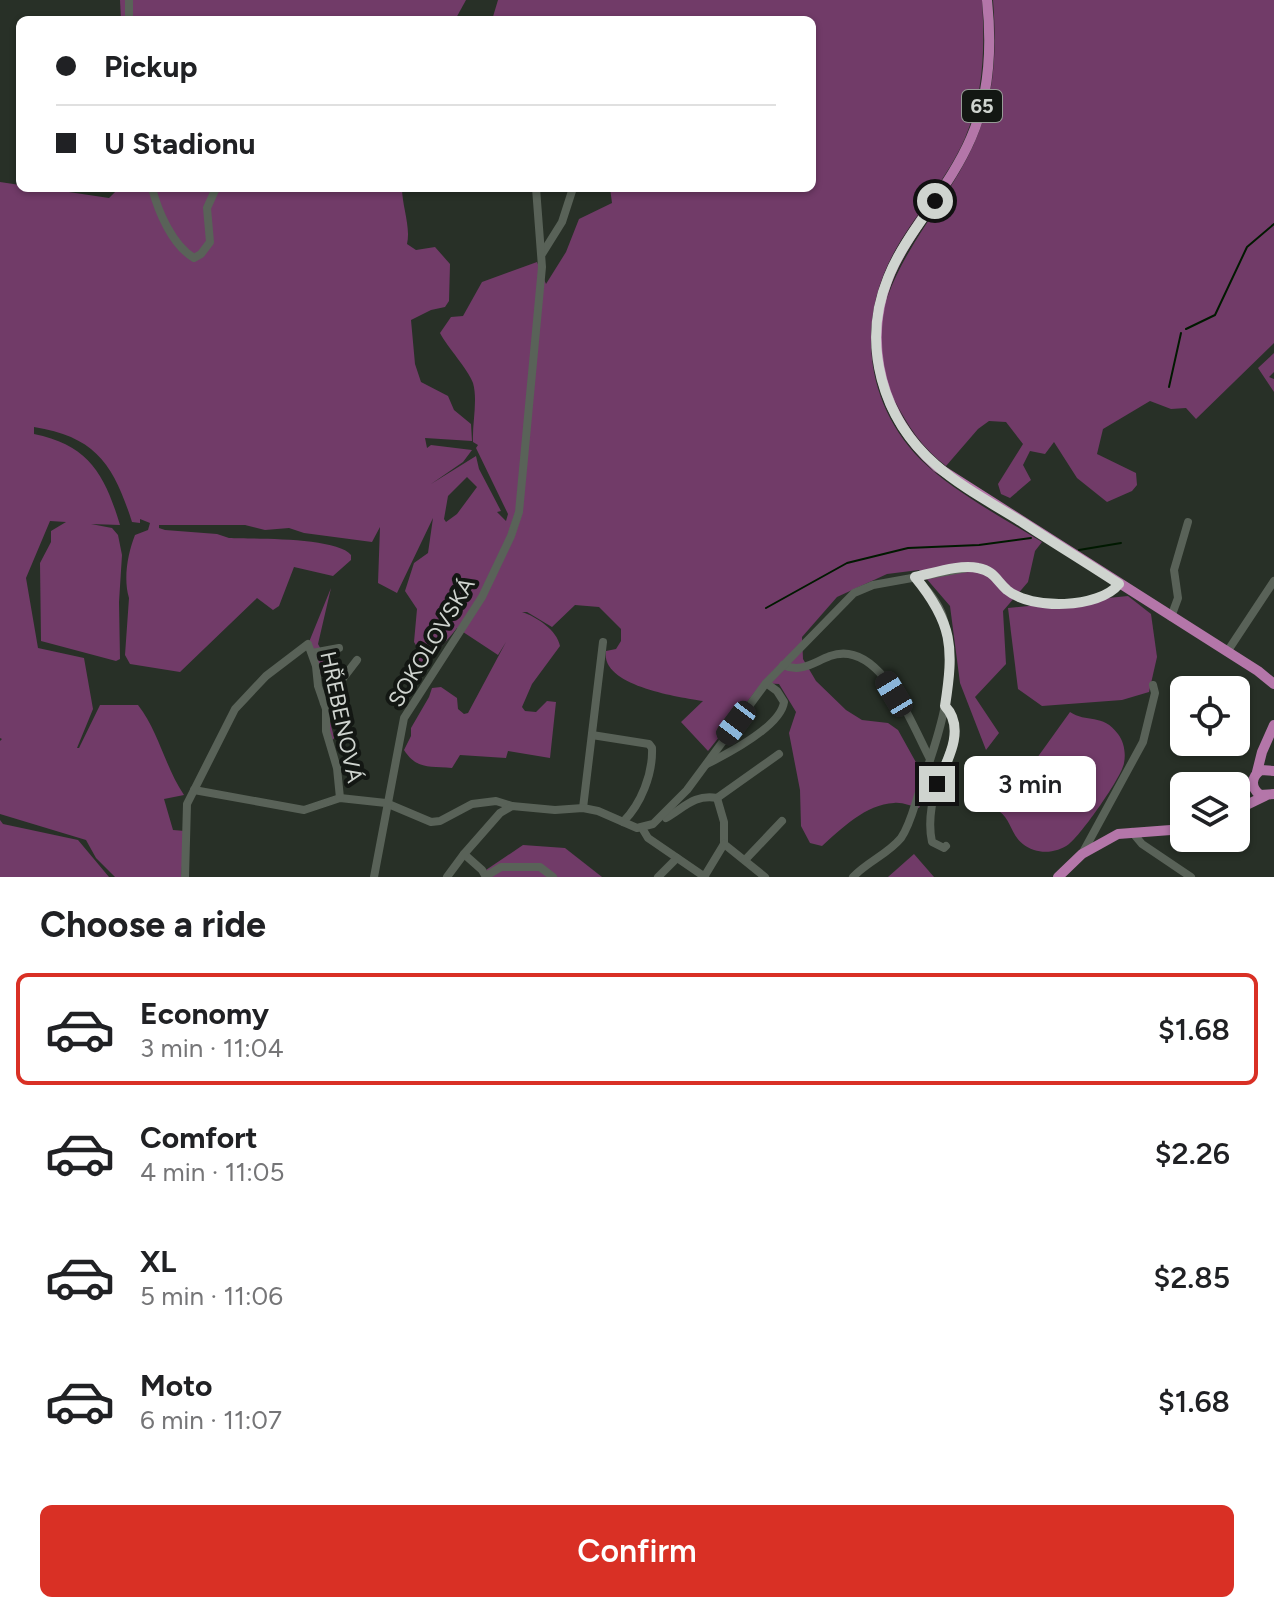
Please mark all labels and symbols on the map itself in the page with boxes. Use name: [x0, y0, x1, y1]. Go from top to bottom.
road number: 65: [962, 90, 1002, 122]
route start: [917, 183, 953, 219]
street label: SOKOLOVSKÁ: [382, 573, 481, 712]
street label: HŘEBENOVÁ: [314, 649, 369, 785]
car: [871, 667, 917, 721]
car: [712, 697, 760, 749]
callout: 3 min: [965, 756, 1097, 812]
route end: [919, 766, 955, 802]

